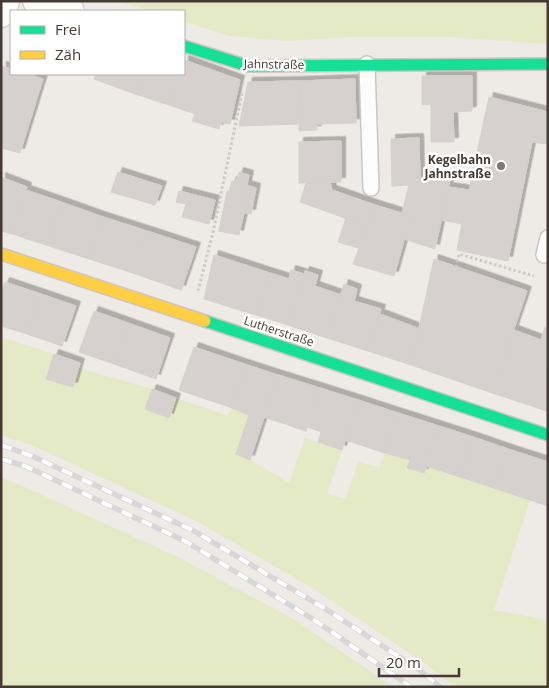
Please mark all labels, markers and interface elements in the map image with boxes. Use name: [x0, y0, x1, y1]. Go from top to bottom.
legend: [10, 10, 185, 75]
text: Frei: [55, 19, 81, 39]
text: Zäh: [55, 44, 81, 64]
street label: Jahnstraße: [243, 55, 305, 73]
place label: Kegelbahn Jahnstraße: [424, 151, 491, 182]
marker: Kegelbahn Jahnstraße: [495, 160, 507, 172]
street label: Lutherstraße: [242, 312, 316, 350]
scale bar: [379, 646, 459, 678]
text: 20 m: [386, 652, 421, 672]

